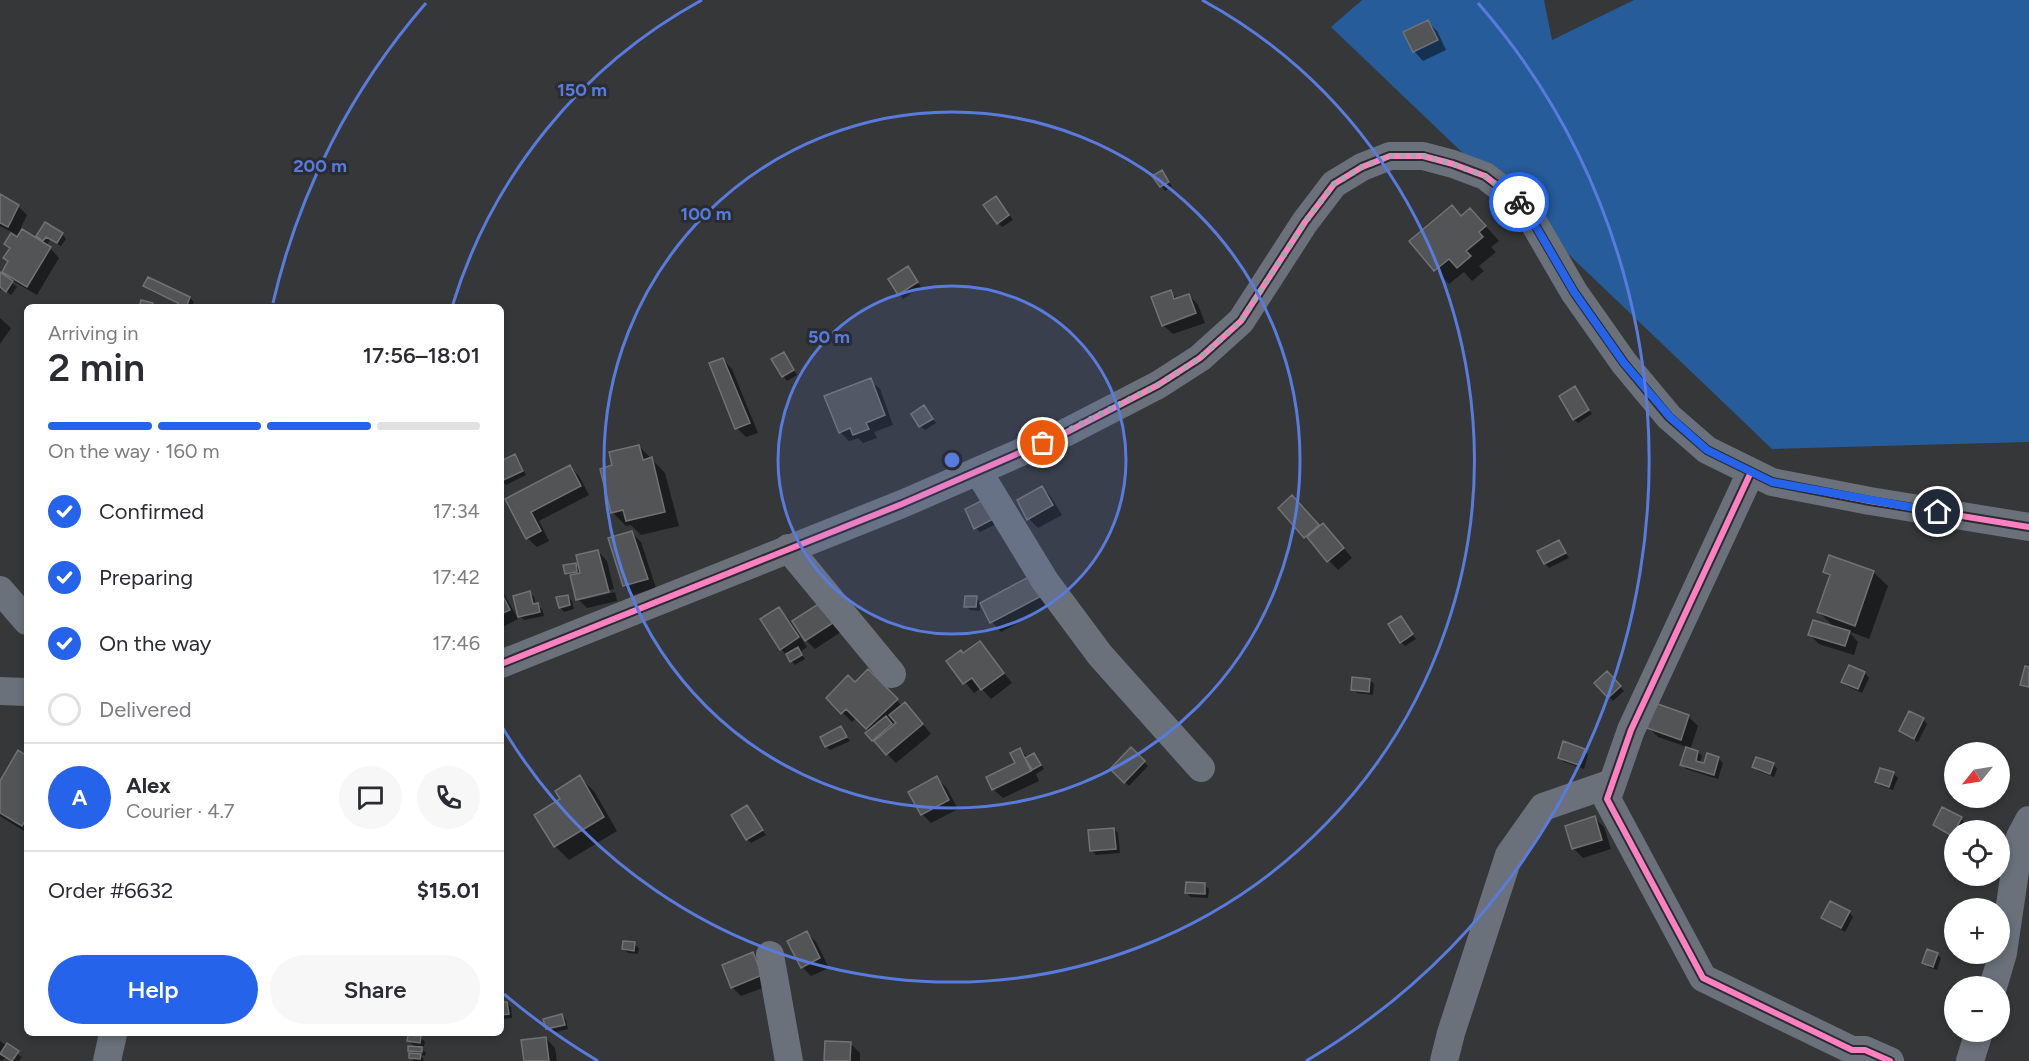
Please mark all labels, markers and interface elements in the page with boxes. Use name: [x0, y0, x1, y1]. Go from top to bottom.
text: 150 m: [557, 79, 607, 101]
text: 200 m: [293, 155, 347, 177]
courier: [1489, 172, 1549, 232]
icon: bike: [1503, 186, 1536, 219]
text: 100 m: [681, 203, 731, 225]
text: Arriving in: [48, 321, 138, 345]
text: 50 m: [808, 326, 850, 348]
text: 17:56–18:01: [363, 342, 480, 369]
text: 2 min: [48, 344, 145, 391]
pin: [1017, 417, 1068, 468]
icon: bag: [1026, 426, 1059, 459]
text: On the way · 160 m: [48, 439, 220, 463]
centre of rings: [942, 450, 962, 470]
pin: [1912, 486, 1963, 537]
icon: check: [48, 495, 81, 528]
icon: home: [1921, 495, 1954, 528]
text: Confirmed: [99, 498, 204, 525]
text: 17:34: [433, 499, 480, 523]
icon: check: [48, 561, 81, 594]
text: Preparing: [99, 564, 193, 591]
text: 17:42: [432, 565, 480, 589]
icon: check: [48, 627, 81, 660]
text: On the way: [99, 630, 211, 657]
text: 17:46: [432, 631, 480, 655]
text: Delivered: [99, 696, 192, 723]
north arrow: [1944, 742, 2010, 808]
map controls: [1944, 742, 2010, 1042]
button: chat: [339, 766, 402, 829]
button: phone: [417, 766, 480, 829]
text: Alex: [126, 772, 171, 799]
text: A: [72, 784, 87, 811]
text: Courier · 4.7: [126, 799, 235, 823]
button: locate: [1944, 820, 2010, 886]
text: Order #6632: [48, 877, 173, 904]
text: $15.01: [417, 877, 480, 904]
button: +: [1944, 898, 2010, 964]
button: Help: [48, 955, 258, 1024]
button: Share: [270, 955, 480, 1024]
button: −: [1944, 976, 2010, 1042]

